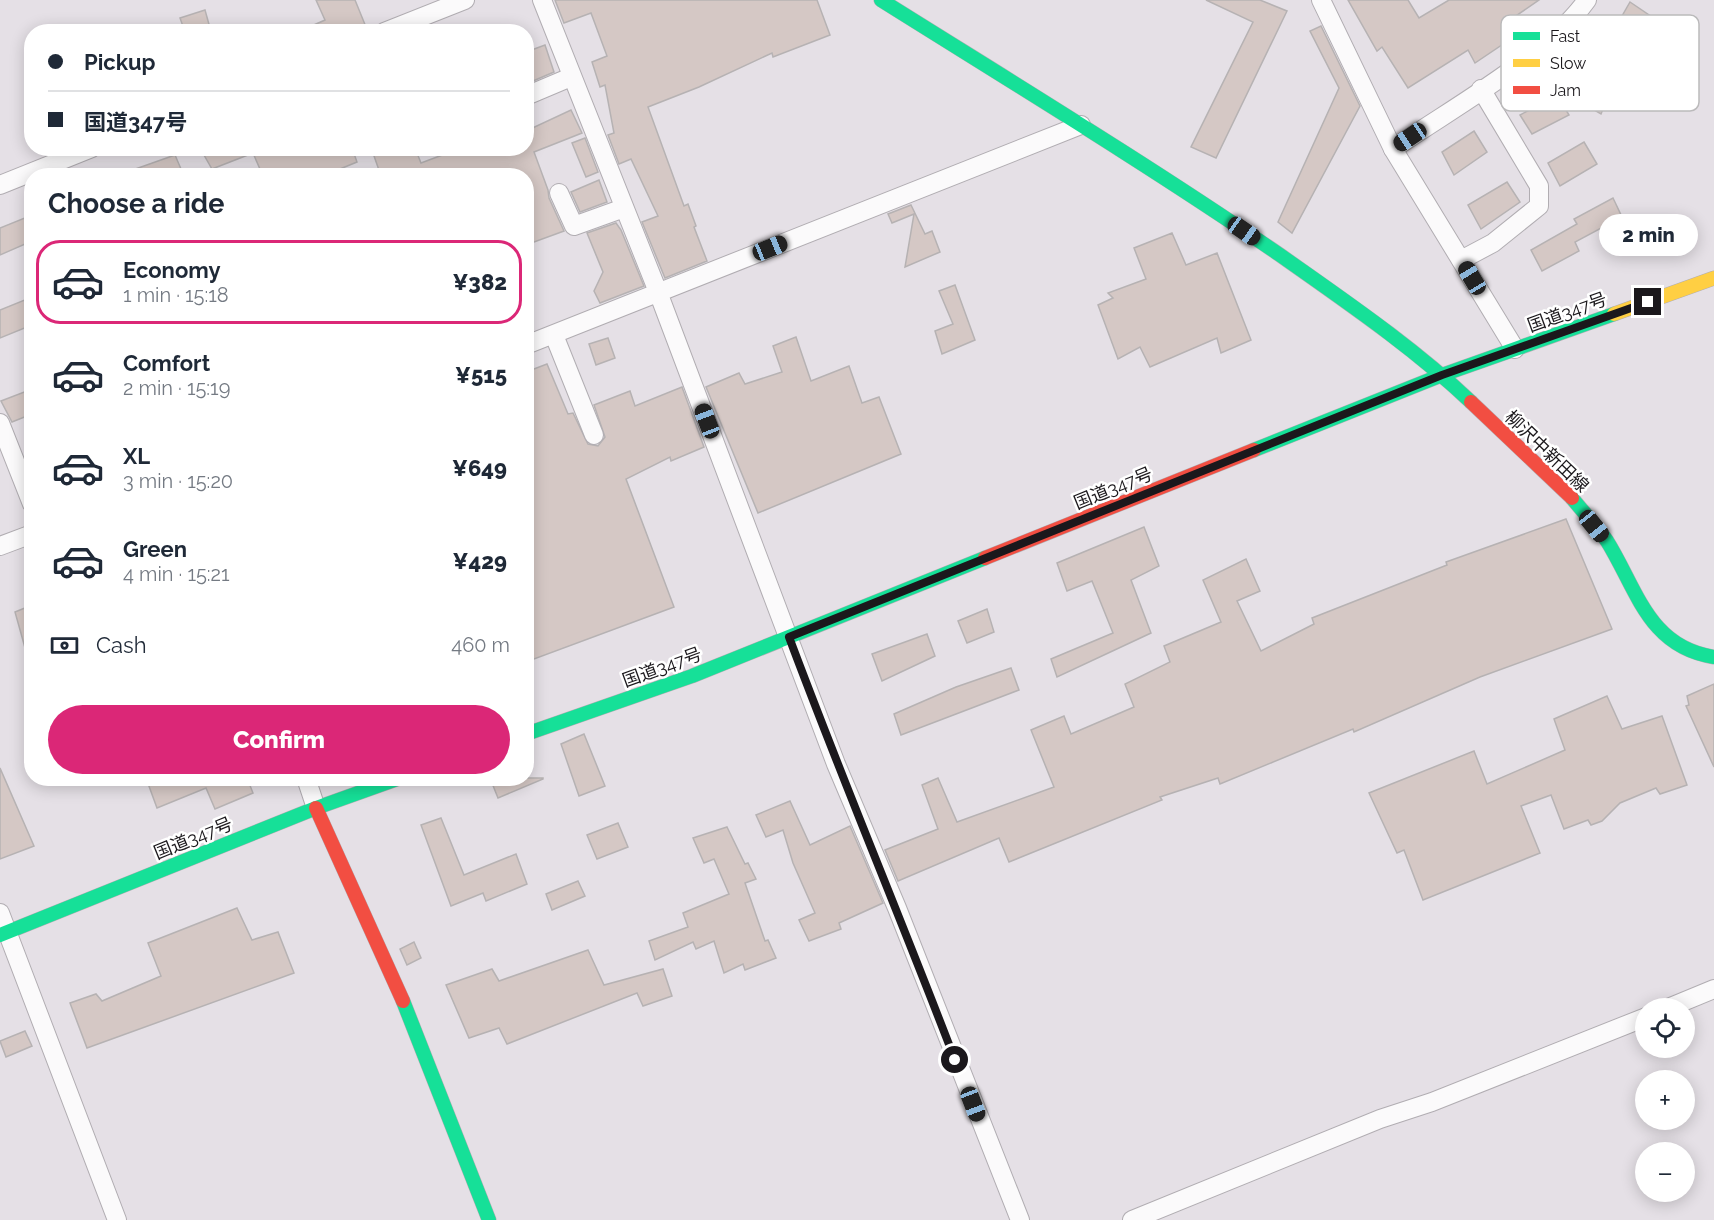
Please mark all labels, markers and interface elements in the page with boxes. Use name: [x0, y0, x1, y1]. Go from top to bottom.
legend: [1501, 15, 1699, 111]
text: Fast: [1550, 27, 1581, 46]
text: Pickup: [84, 49, 156, 75]
text: Slow: [1550, 54, 1586, 73]
text: Jam: [1550, 81, 1581, 100]
text: 国道347号: [84, 109, 187, 135]
car: [1390, 119, 1430, 155]
text: Choose a ride: [48, 188, 224, 219]
car: [1224, 213, 1264, 249]
callout: 2 min: [1598, 215, 1698, 257]
text: 2 min: [1622, 223, 1675, 247]
car: [750, 233, 790, 263]
icon: car: [51, 255, 105, 309]
text: Economy: [123, 257, 221, 283]
car: [1455, 258, 1489, 298]
text: ¥382: [452, 269, 507, 295]
text: 1 min · 15:18: [123, 283, 229, 307]
street label: 国道347号: [1524, 288, 1610, 336]
route end: [1634, 288, 1661, 315]
icon: car: [51, 348, 105, 402]
text: Comfort: [123, 350, 210, 376]
text: ¥515: [455, 362, 507, 388]
text: 2 min · 15:19: [123, 376, 230, 400]
car: [692, 401, 722, 441]
street label: 柳沢中新田線: [1501, 406, 1593, 496]
icon: car: [51, 441, 105, 495]
text: XL: [123, 443, 150, 469]
text: ¥649: [452, 455, 507, 481]
street label: 国道347号: [1071, 463, 1155, 513]
text: 3 min · 15:20: [123, 469, 233, 493]
car: [1576, 506, 1612, 546]
icon: car: [51, 534, 105, 588]
text: Green: [123, 536, 187, 562]
text: ¥429: [453, 548, 507, 574]
text: 4 min · 15:21: [123, 562, 230, 586]
icon: cash: [48, 629, 81, 662]
text: Cash: [96, 632, 147, 658]
text: 460 m: [451, 633, 510, 657]
street label: 国道347号: [619, 643, 705, 691]
button: Confirm: [48, 705, 510, 774]
street label: 国道347号: [151, 813, 235, 863]
map controls: [1635, 998, 1695, 1202]
button: locate: [1635, 998, 1695, 1058]
route start: [941, 1046, 968, 1073]
button: +: [1635, 1070, 1695, 1130]
car: [958, 1084, 988, 1124]
button: −: [1635, 1142, 1695, 1202]

